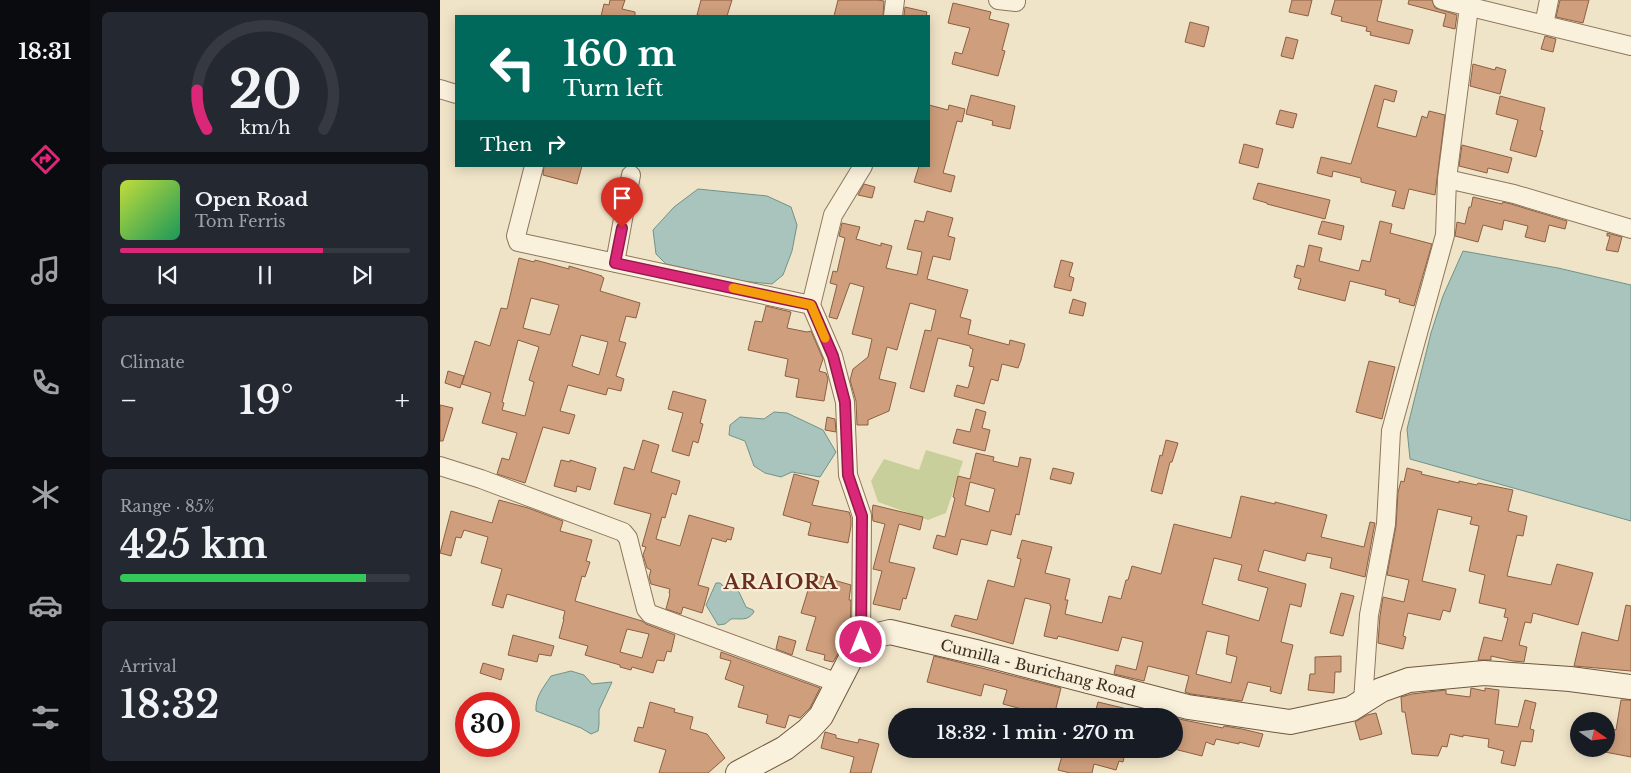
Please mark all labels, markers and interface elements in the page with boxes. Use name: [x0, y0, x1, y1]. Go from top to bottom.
text: 160 m: [563, 32, 676, 75]
icon: left: [480, 35, 545, 100]
text: 18:31: [18, 38, 72, 65]
text: 20: [228, 58, 302, 122]
text: Turn left: [563, 75, 663, 102]
text: km/h: [240, 117, 290, 139]
icon: right: [542, 130, 570, 158]
text: Then: [480, 133, 532, 156]
icon: directions: [28, 142, 63, 177]
pin: [601, 177, 643, 228]
icon: arrive: [608, 184, 636, 212]
text: Open Road: [195, 188, 308, 211]
text: Tom Ferris: [195, 211, 286, 231]
icon: music: [28, 253, 63, 288]
icon: previous: [154, 261, 182, 289]
icon: pause: [251, 261, 279, 289]
icon: next: [348, 261, 376, 289]
text: Climate: [120, 352, 185, 372]
icon: phone: [28, 365, 63, 400]
text: 19°: [239, 377, 294, 424]
text: −: [120, 383, 138, 418]
text: +: [395, 383, 410, 418]
icon: climate: [28, 477, 63, 512]
text: Range · 85%: [120, 496, 214, 516]
text: 425 km: [120, 521, 268, 568]
district label: ARAIORA: [722, 570, 839, 594]
icon: car: [28, 588, 63, 623]
position arrow: [834, 615, 886, 667]
street label: Cumilla - Burichang Road: [939, 635, 1138, 702]
text: Arrival: [120, 656, 177, 676]
text: 18:32: [120, 681, 220, 728]
speed limit sign: 30: [455, 692, 520, 757]
icon: filters: [28, 700, 63, 735]
north arrow: [1570, 712, 1615, 758]
map controls: [1570, 712, 1615, 757]
text: 18:32 · 1 min · 270 m: [937, 721, 1134, 744]

